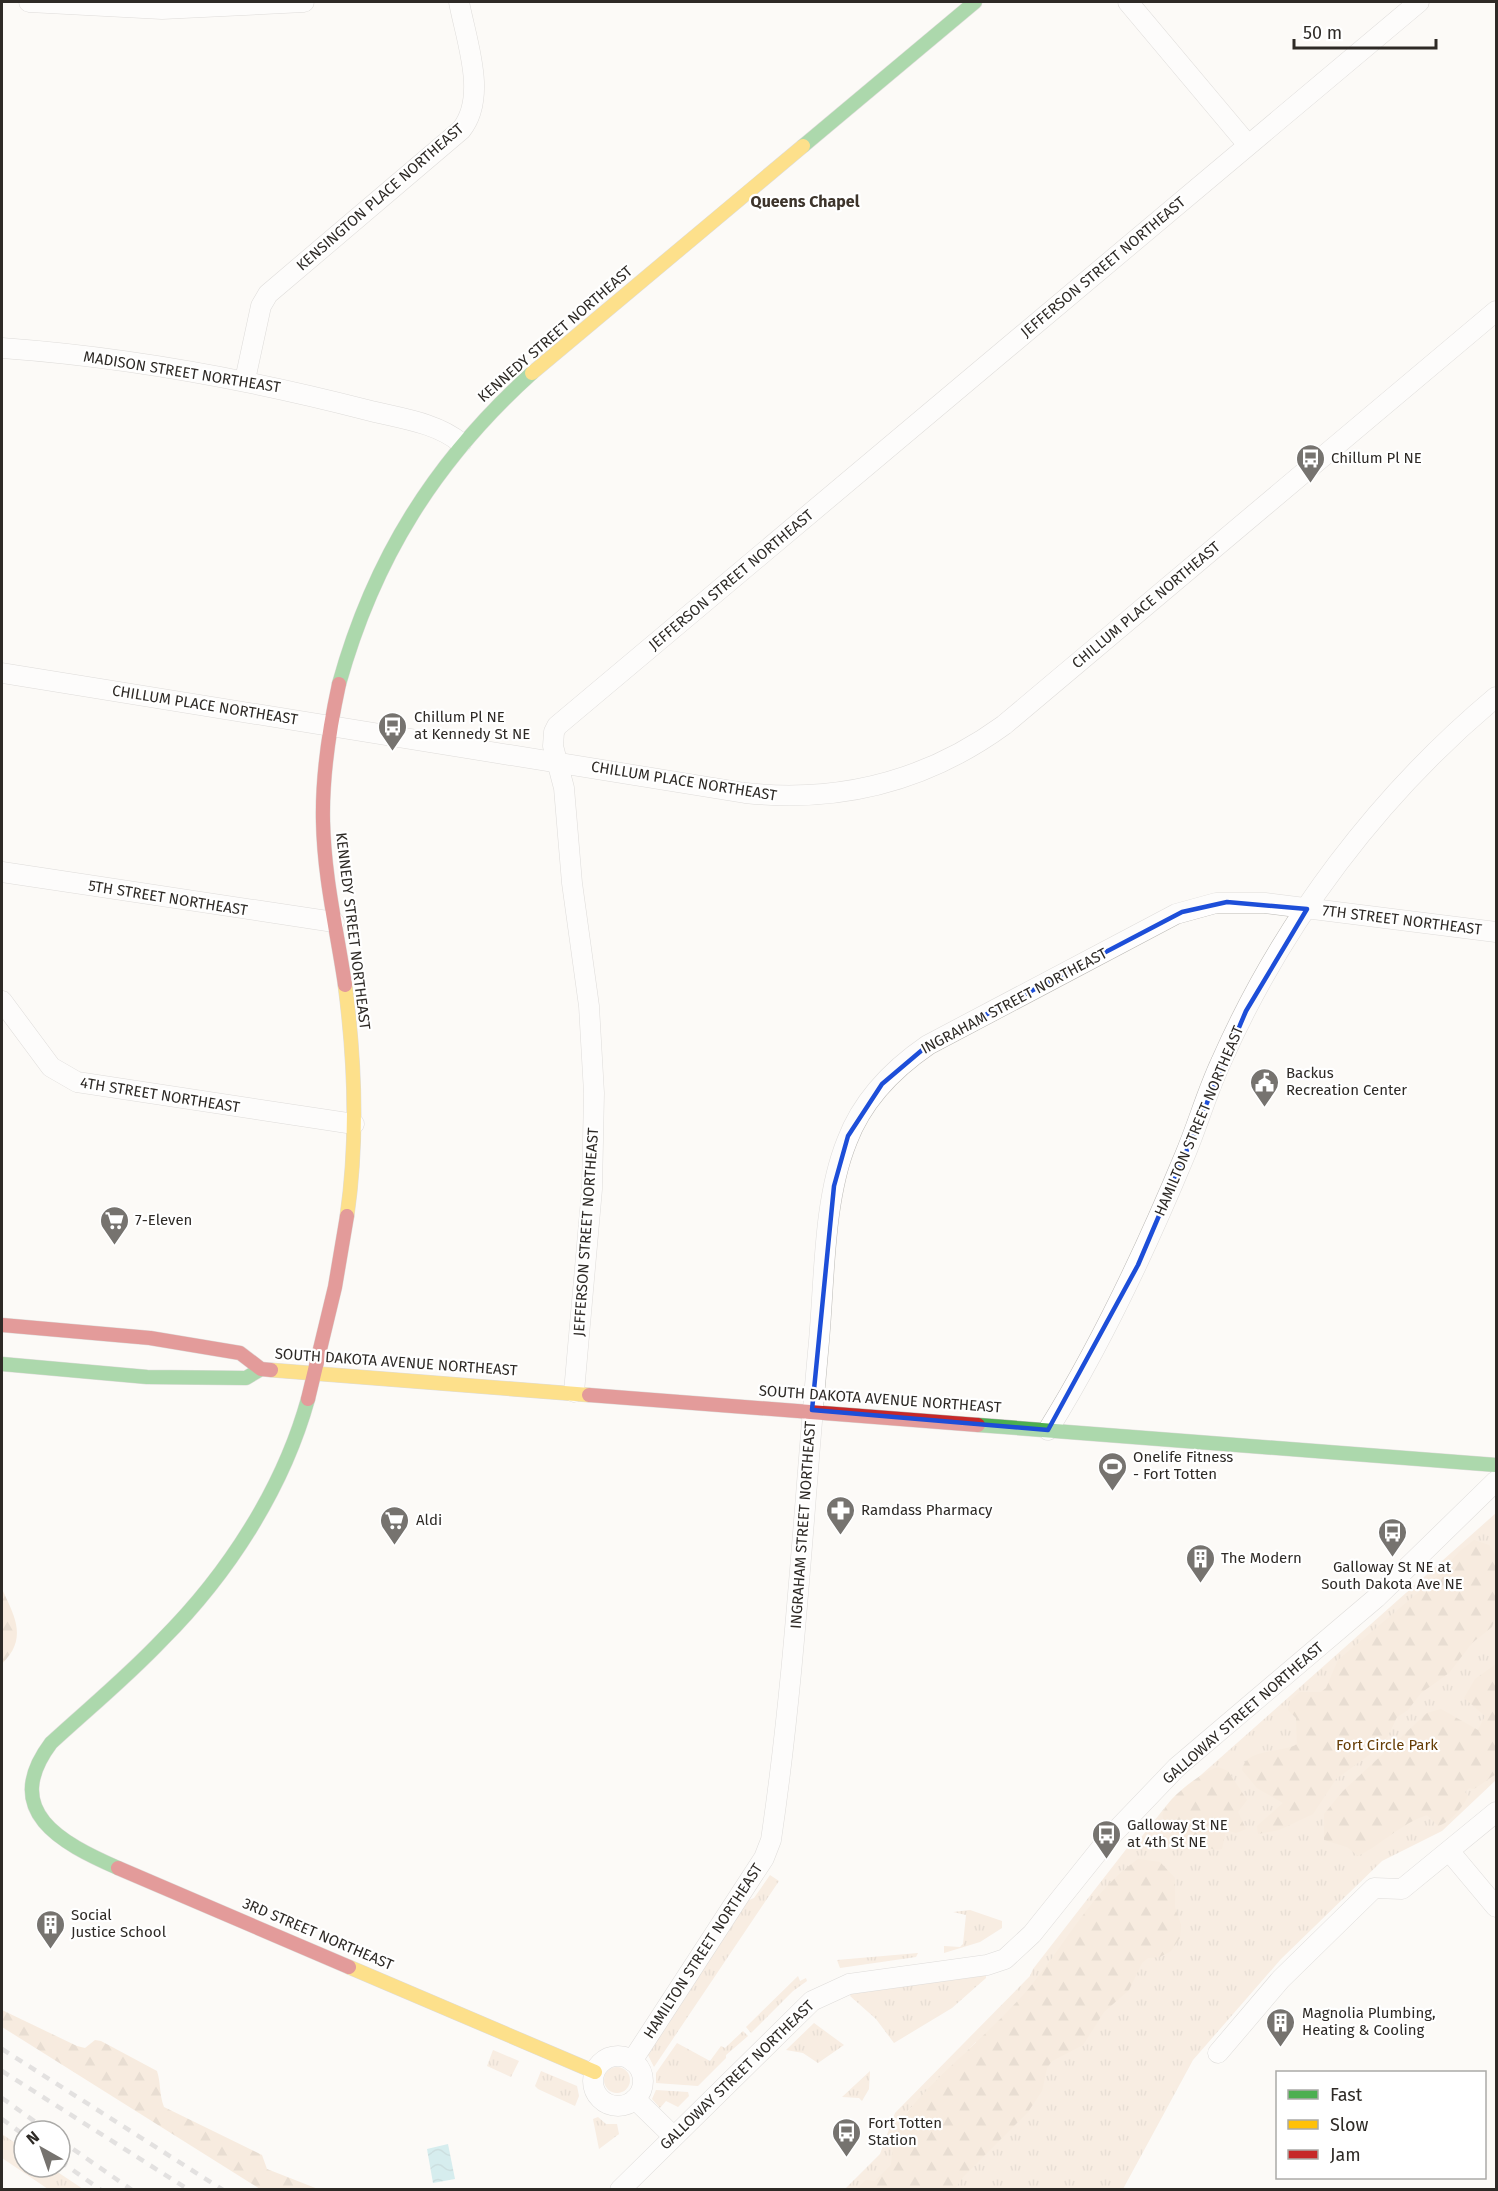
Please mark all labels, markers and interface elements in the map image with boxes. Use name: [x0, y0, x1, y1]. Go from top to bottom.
scale bar: [1294, 12, 1436, 50]
text: 50 m: [1303, 22, 1342, 44]
street label: KENSINGTON PLACE NORTHEAST: [293, 119, 467, 275]
district label: Queens Chapel: [751, 192, 860, 211]
street label: JEFFERSON STREET NORTHEAST: [1017, 193, 1189, 341]
street label: KENNEDY STREET NORTHEAST: [474, 262, 636, 406]
street label: MADISON STREET NORTHEAST: [82, 348, 282, 397]
bus stop icon: Chillum Pl NE: [1294, 442, 1326, 484]
place label: Chillum Pl NE: [1331, 449, 1422, 467]
street label: JEFFERSON STREET NORTHEAST: [645, 506, 817, 654]
street label: CHILLUM PLACE NORTHEAST: [1068, 538, 1224, 672]
street label: CHILLUM PLACE NORTHEAST: [111, 681, 299, 729]
place label: Chillum Pl NE at Kennedy St NE: [414, 708, 530, 743]
bus stop icon: Chillum Pl NE at Kennedy St NE: [377, 710, 409, 752]
street label: CHILLUM PLACE NORTHEAST: [590, 757, 778, 805]
street label: KENNEDY STREET NORTHEAST: [332, 831, 374, 1031]
street label: 5TH STREET NORTHEAST: [87, 877, 249, 920]
street label: 7TH STREET NORTHEAST: [1321, 901, 1483, 939]
street label: INGRAHAM STREET NORTHEAST: [918, 944, 1110, 1058]
street label: HAMILTON STREET NORTHEAST: [1151, 1023, 1247, 1219]
place label: Backus Recreation Center: [1286, 1064, 1407, 1099]
public building icon: Backus Recreation Center: [1249, 1066, 1281, 1108]
street label: 4TH STREET NORTHEAST: [79, 1074, 241, 1117]
street label: JEFFERSON STREET NORTHEAST: [570, 1127, 602, 1337]
supermarket icon: 7-Eleven: [98, 1204, 130, 1246]
place label: 7-Eleven: [135, 1211, 192, 1229]
street label: SOUTH DAKOTA AVENUE NORTHEAST: [274, 1345, 518, 1379]
street label: SOUTH DAKOTA AVENUE NORTHEAST: [758, 1382, 1002, 1416]
street label: INGRAHAM STREET NORTHEAST: [787, 1420, 819, 1630]
place label: Onelife Fitness - Fort Totten: [1133, 1448, 1233, 1483]
sports icon: Onelife Fitness - Fort Totten: [1096, 1450, 1128, 1492]
pharmacy icon: Ramdass Pharmacy: [824, 1494, 856, 1536]
place label: Ramdass Pharmacy: [861, 1501, 993, 1519]
supermarket icon: Aldi: [379, 1504, 411, 1546]
place label: Aldi: [416, 1511, 442, 1529]
bus stop icon: Galloway St NE at South Dakota Ave NE: [1376, 1516, 1408, 1558]
building icon: The Modern: [1184, 1542, 1216, 1584]
place label: The Modern: [1221, 1549, 1302, 1567]
place label: Galloway St NE at South Dakota Ave NE: [1321, 1558, 1463, 1593]
street label: GALLOWAY STREET NORTHEAST: [1159, 1638, 1327, 1788]
park label: Fort Circle Park: [1336, 1736, 1438, 1754]
place label: Galloway St NE at 4th St NE: [1127, 1816, 1228, 1851]
bus stop icon: Galloway St NE at 4th St NE: [1090, 1818, 1122, 1860]
street label: HAMILTON STREET NORTHEAST: [640, 1860, 766, 2042]
street label: 3RD STREET NORTHEAST: [240, 1894, 396, 1974]
place label: Social Justice School: [71, 1906, 167, 1941]
building icon: Social Justice School: [34, 1908, 66, 1950]
street label: GALLOWAY STREET NORTHEAST: [656, 1996, 818, 2153]
place label: Magnolia Plumbing, Heating & Cooling: [1302, 2004, 1436, 2039]
building icon: Magnolia Plumbing, Heating & Cooling: [1265, 2006, 1297, 2048]
legend: [1276, 2071, 1486, 2179]
text: Fast: [1330, 2084, 1363, 2106]
place label: Fort Totten Station: [868, 2114, 942, 2149]
text: Slow: [1330, 2114, 1369, 2136]
bus stop icon: Fort Totten Station: [831, 2116, 863, 2158]
north arrow: [12, 2119, 72, 2179]
text: N: [23, 2127, 43, 2149]
text: Jam: [1330, 2144, 1361, 2166]

